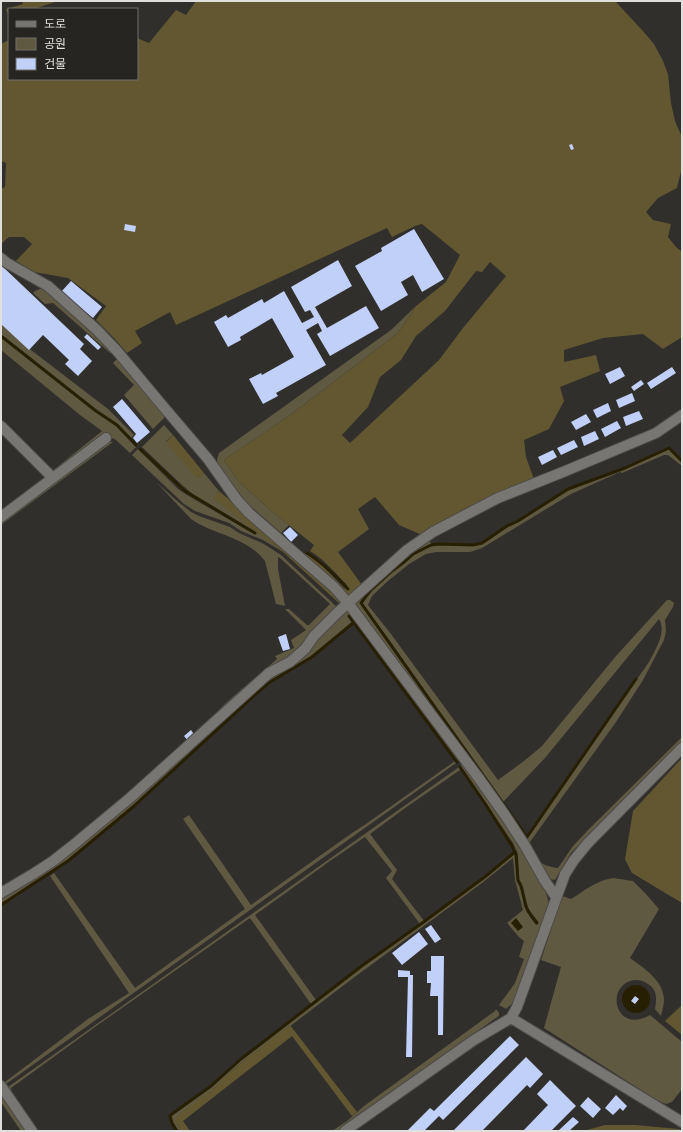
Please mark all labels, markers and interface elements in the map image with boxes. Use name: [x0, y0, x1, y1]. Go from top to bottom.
legend: [8, 8, 138, 80]
text: 도로: [44, 16, 66, 31]
text: 공원: [44, 36, 66, 51]
text: 건물: [44, 56, 66, 71]

